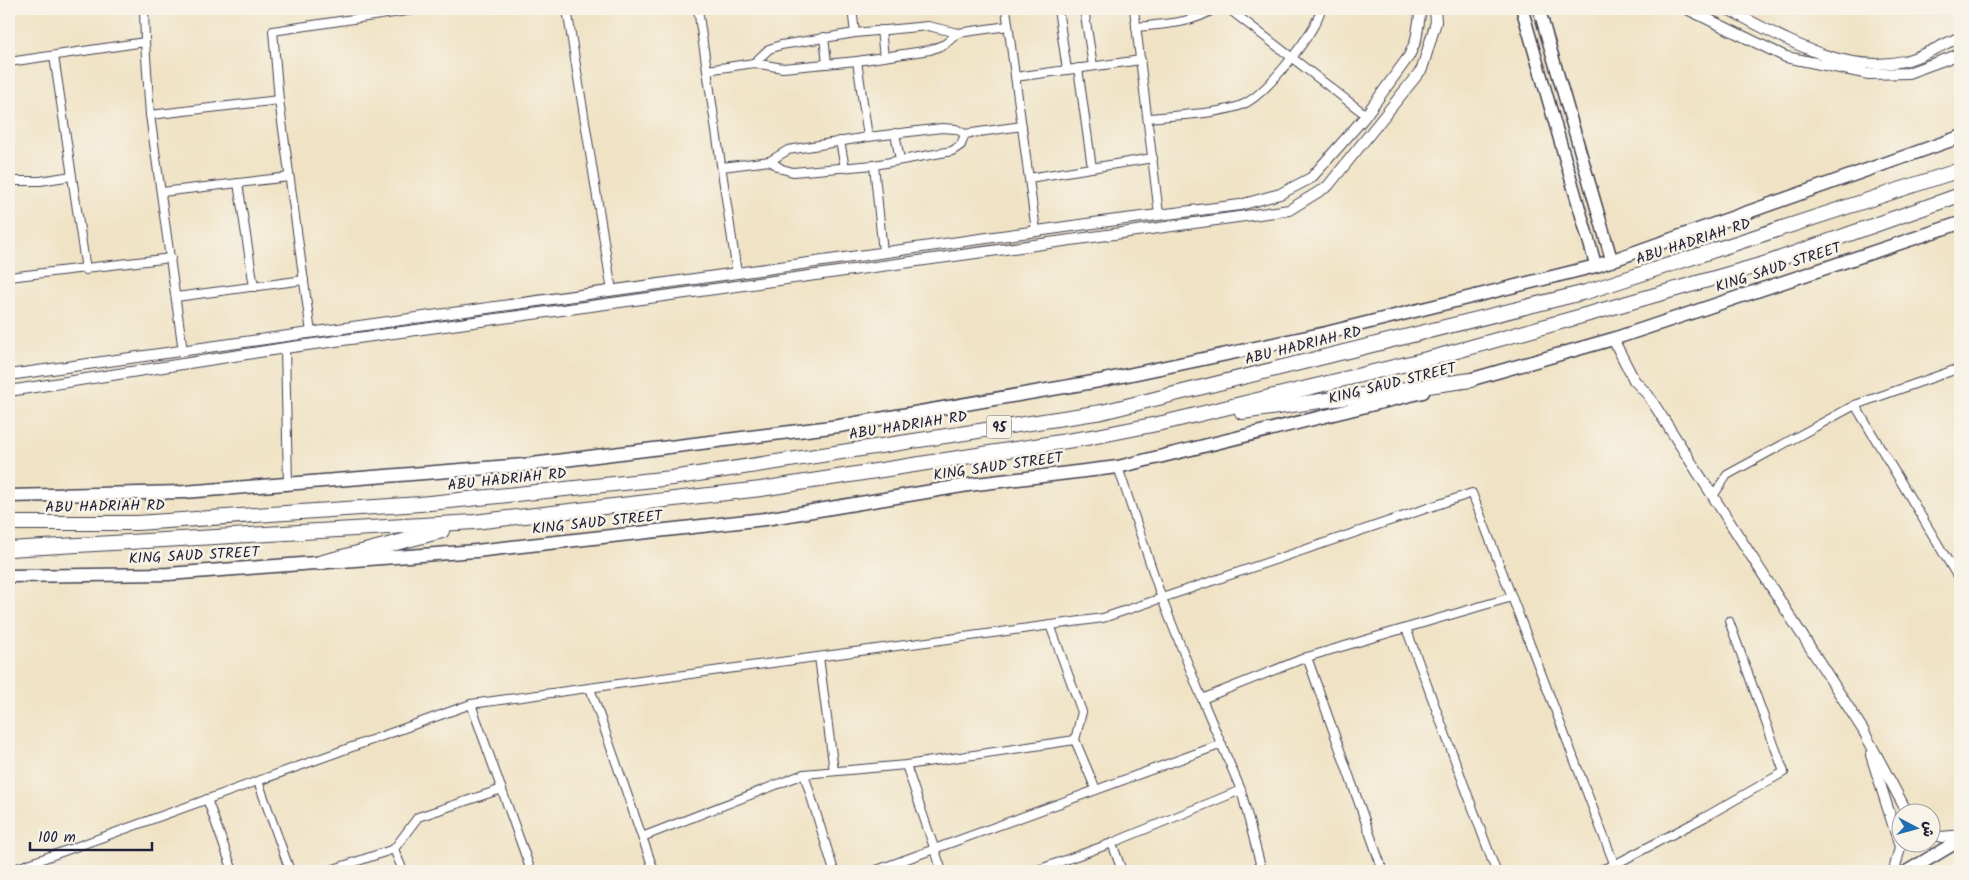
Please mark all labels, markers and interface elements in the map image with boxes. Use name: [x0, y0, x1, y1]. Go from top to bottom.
street label: ABU HADRIAH RD: [1633, 212, 1754, 272]
street label: KING SAUD STREET: [1712, 236, 1846, 300]
street label: ABU HADRIAH RD: [1242, 320, 1364, 372]
street label: KING SAUD STREET: [1326, 356, 1461, 411]
street label: ABU HADRIAH RD: [847, 405, 969, 447]
road number: 95: [986, 416, 1012, 438]
street label: KING SAUD STREET: [932, 446, 1067, 488]
street label: ABU HADRIAH RD: [446, 462, 568, 498]
street label: ABU HADRIAH RD: [45, 494, 165, 520]
street label: KING SAUD STREET: [531, 504, 665, 542]
street label: KING SAUD STREET: [128, 540, 262, 571]
north arrow: [1892, 802, 1942, 852]
scale bar: [30, 820, 152, 852]
text: ش: [1916, 820, 1940, 838]
text: 100 m: [38, 826, 76, 850]

